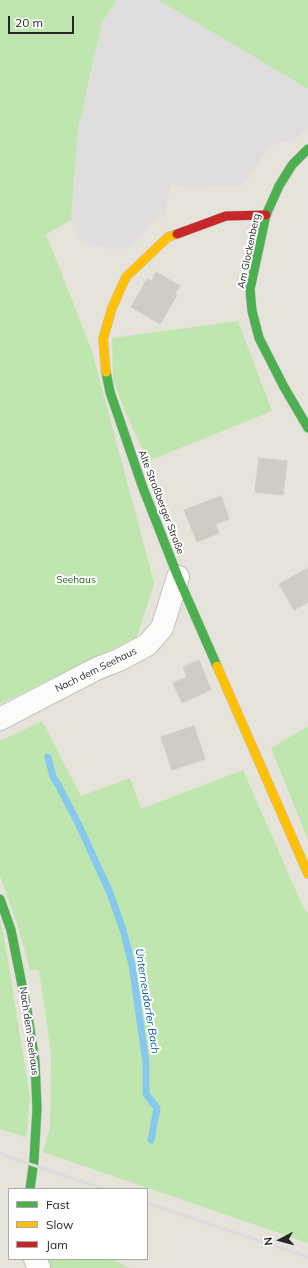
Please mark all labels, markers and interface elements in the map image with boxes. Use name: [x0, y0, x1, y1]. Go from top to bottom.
scale bar: [10, 8, 76, 34]
text: 20 m: [15, 15, 43, 30]
street label: Am Glockenberg: [235, 212, 263, 290]
street label: Alte Straßberger Straße: [136, 448, 186, 556]
park label: Seehaus: [56, 574, 96, 586]
street label: Nach dem Seehaus: [53, 645, 139, 695]
water label: Unterneudorfer Bach: [132, 947, 162, 1055]
street label: Nach dem Seehaus: [17, 986, 41, 1076]
legend: [8, 1188, 148, 1260]
text: Fast: [46, 1197, 70, 1212]
text: Slow: [46, 1217, 74, 1232]
north arrow: [260, 1220, 300, 1260]
text: N: [261, 1236, 275, 1246]
text: Jam: [46, 1237, 68, 1252]

